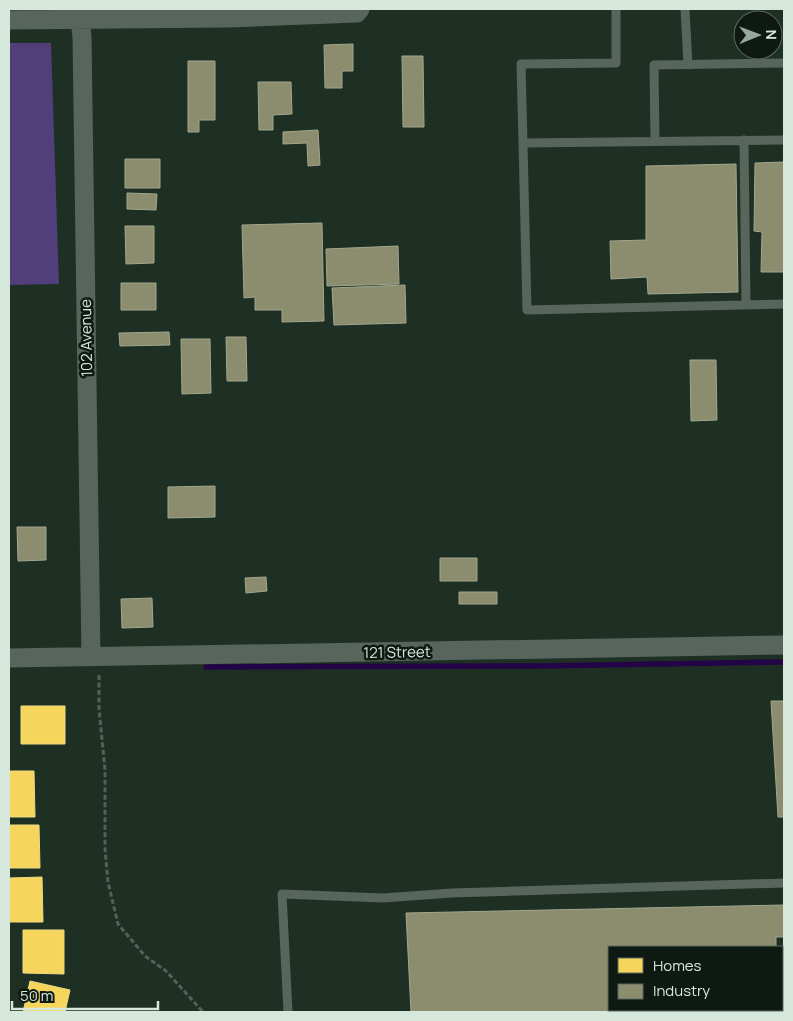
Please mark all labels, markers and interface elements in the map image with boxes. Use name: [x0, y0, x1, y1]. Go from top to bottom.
north arrow: [733, 10, 783, 60]
text: N: [762, 30, 781, 40]
street label: 102 Avenue: [75, 299, 97, 377]
street label: 121 Street: [363, 641, 431, 663]
legend: [608, 946, 783, 1011]
text: Homes: [653, 955, 702, 976]
scale bar: [12, 978, 159, 1010]
text: Industry: [653, 980, 710, 1001]
text: 50 m: [20, 985, 54, 1006]

